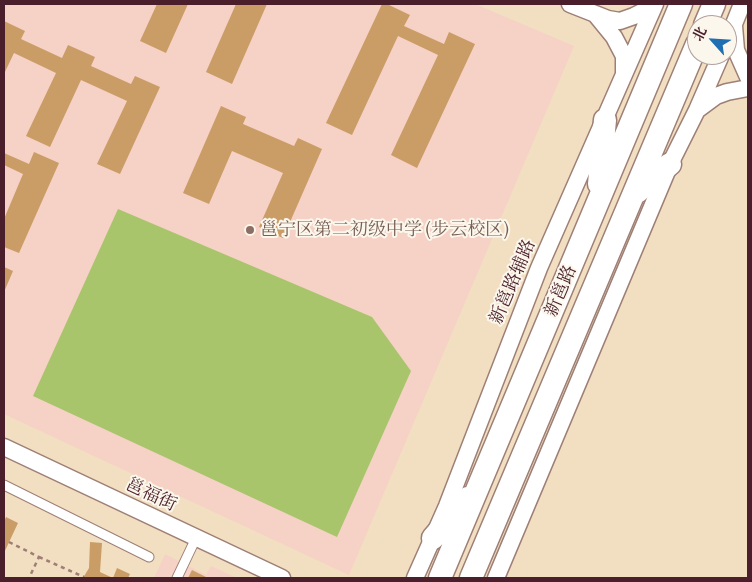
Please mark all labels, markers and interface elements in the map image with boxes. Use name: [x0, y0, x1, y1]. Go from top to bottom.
north arrow: [687, 15, 737, 65]
text: 北: [688, 24, 711, 44]
place label: 邕宁区第二初级中学 (步云校区): [260, 219, 509, 241]
marker: 邕宁区第二初级中学 (步云校区): [244, 224, 256, 236]
street label: 新邕路辅路: [485, 236, 541, 328]
street label: 新邕路: [541, 262, 581, 320]
street label: 邕福街: [122, 474, 180, 516]

